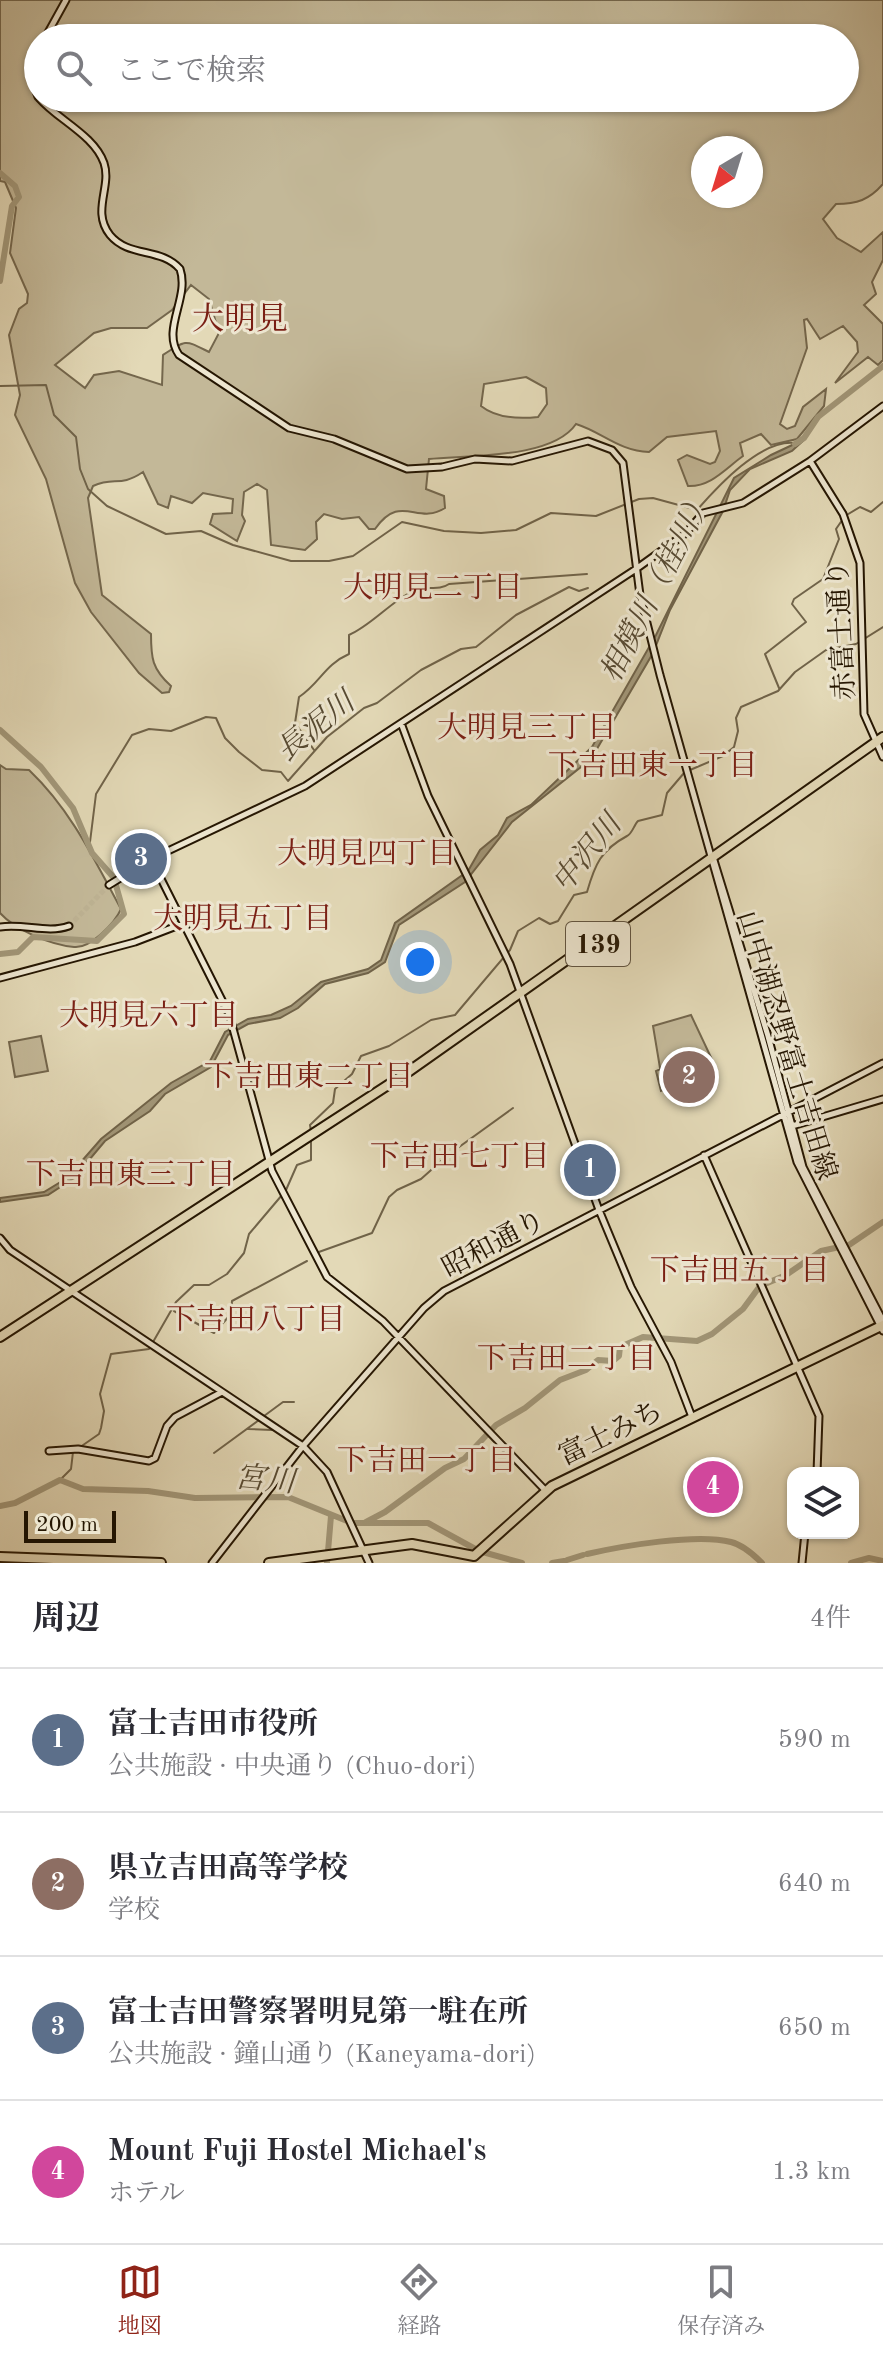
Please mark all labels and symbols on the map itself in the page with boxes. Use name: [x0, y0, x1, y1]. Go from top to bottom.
north arrow: [691, 136, 763, 208]
district label: 大明見: [192, 302, 288, 337]
water label: 相模川（桂川）: [594, 485, 719, 687]
street label: 赤富士通り: [822, 559, 861, 701]
district label: 大明見二丁目: [343, 572, 523, 604]
water label: 長泥川: [271, 684, 363, 768]
district label: 大明見三丁目: [437, 712, 617, 744]
district label: 下吉田東一丁目: [548, 749, 758, 782]
water label: 中沢川: [545, 806, 629, 899]
pin: 3: [115, 829, 167, 889]
district label: 大明見四丁目: [277, 838, 457, 870]
district label: 大明見五丁目: [153, 903, 333, 935]
street label: 山中湖忍野富士吉田線: [731, 907, 842, 1184]
road number: 139: [566, 922, 630, 966]
your location: [400, 942, 440, 982]
district label: 大明見六丁目: [59, 1000, 239, 1032]
pin: 2: [663, 1047, 715, 1107]
district label: 下吉田東二丁目: [204, 1060, 414, 1093]
district label: 下吉田七丁目: [370, 1140, 550, 1173]
pin: 1: [564, 1140, 616, 1200]
district label: 下吉田東三丁目: [26, 1158, 236, 1191]
street label: 昭和通り: [437, 1204, 550, 1284]
district label: 下吉田五丁目: [650, 1254, 830, 1287]
district label: 下吉田八丁目: [166, 1303, 346, 1336]
district label: 下吉田二丁目: [477, 1342, 657, 1375]
street label: 富士みち: [554, 1395, 668, 1472]
district label: 下吉田一丁目: [337, 1444, 517, 1477]
pin: 4: [687, 1457, 739, 1517]
water label: 宮川: [234, 1460, 299, 1499]
scale bar: [24, 1507, 116, 1543]

